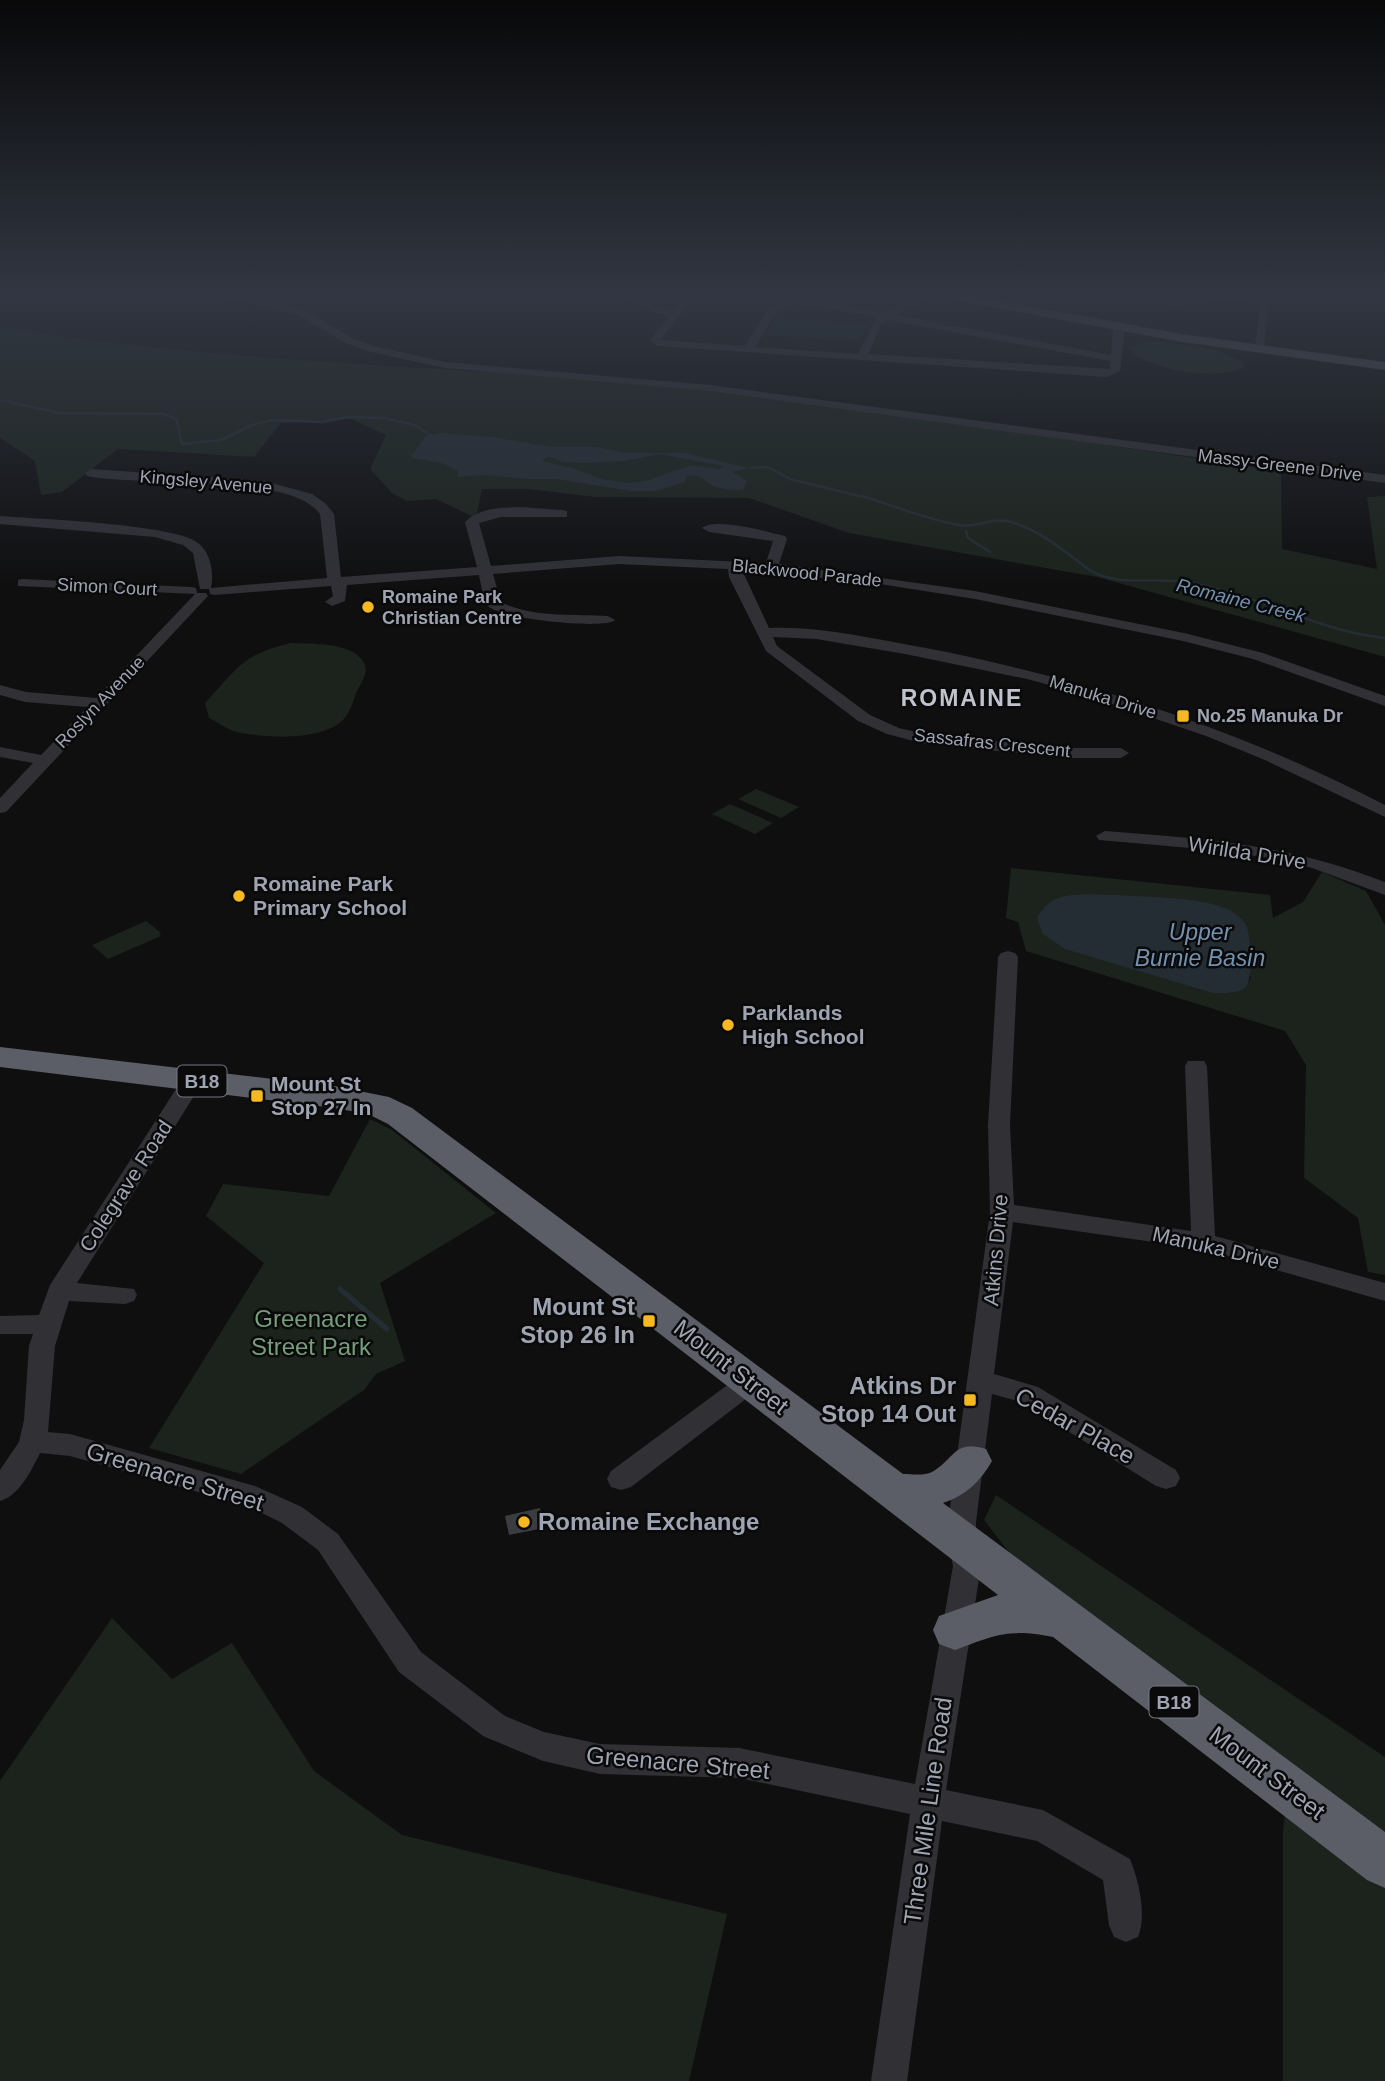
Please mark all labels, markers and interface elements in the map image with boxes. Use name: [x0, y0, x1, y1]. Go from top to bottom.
street label: Massy-Greene Drive: [1197, 445, 1363, 485]
street label: Kingsley Avenue: [139, 466, 273, 498]
street label: Blackwood Parade: [731, 555, 883, 591]
street label: Simon Court: [57, 574, 157, 600]
water label: Romaine Creek: [1174, 574, 1309, 627]
place label: Romaine Park Christian Centre: [382, 587, 522, 628]
marker: Romaine Park Christian Centre: [360, 599, 376, 615]
street label: Roslyn Avenue: [51, 652, 149, 752]
street label: Manuka Drive: [1047, 671, 1159, 723]
district label: ROMAINE: [901, 685, 1023, 711]
place label: No.25 Manuka Dr: [1197, 706, 1343, 726]
marker: No.25 Manuka Dr: [1175, 708, 1191, 724]
street label: Sassafras Crescent: [913, 725, 1071, 761]
street label: Wirilda Drive: [1187, 832, 1308, 873]
place label: Romaine Park Primary School: [253, 872, 407, 919]
marker: Romaine Park Primary School: [231, 888, 247, 904]
water label: Upper Burnie Basin: [1135, 919, 1265, 971]
place label: Parklands High School: [742, 1001, 865, 1048]
marker: Parklands High School: [720, 1017, 736, 1033]
road number: B18: [178, 1065, 227, 1096]
place label: Mount St Stop 27 In: [271, 1072, 371, 1119]
marker: Mount St Stop 27 In: [249, 1088, 265, 1104]
street label: Colegrave Road: [75, 1116, 177, 1256]
street label: Atkins Drive: [979, 1193, 1012, 1307]
street label: Manuka Drive: [1150, 1222, 1282, 1273]
place label: Mount St Stop 26 In: [520, 1293, 635, 1348]
park label: Greenacre Street Park: [251, 1305, 372, 1360]
marker: Mount St Stop 26 In: [641, 1313, 657, 1329]
street label: Mount Street: [669, 1314, 794, 1420]
place label: Atkins Dr Stop 14 Out: [821, 1372, 956, 1427]
street label: Cedar Place: [1011, 1382, 1140, 1469]
marker: Atkins Dr Stop 14 Out: [962, 1392, 978, 1408]
street label: Greenacre Street: [83, 1437, 267, 1516]
place label: Romaine Exchange: [538, 1508, 759, 1535]
marker: Romaine Exchange: [516, 1514, 532, 1530]
road number: B18: [1150, 1686, 1198, 1718]
street label: Three Mile Line Road: [898, 1695, 957, 1926]
street label: Mount Street: [1204, 1720, 1331, 1825]
street label: Greenacre Street: [585, 1741, 771, 1784]

